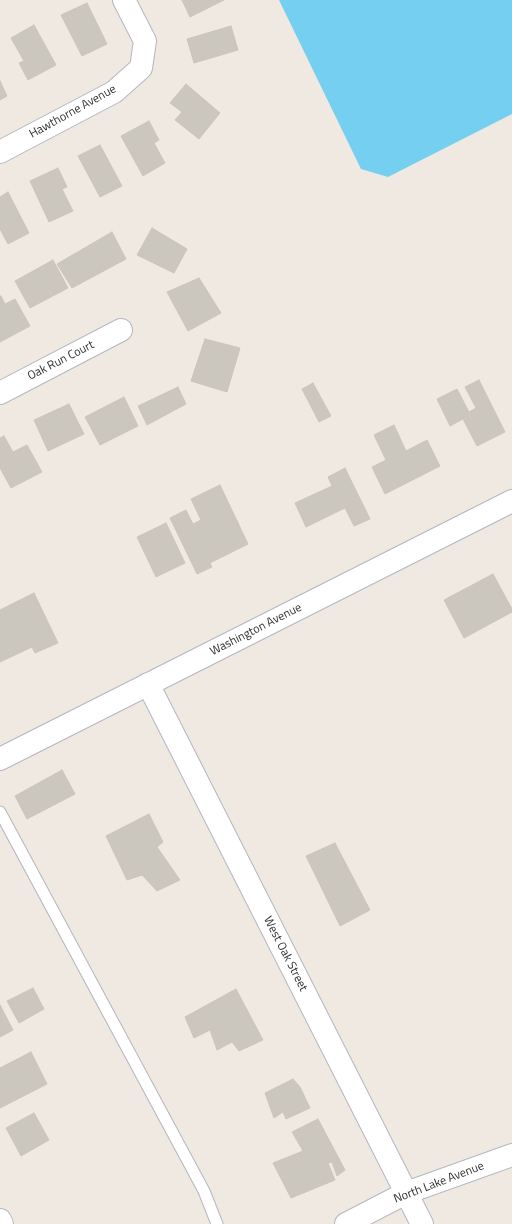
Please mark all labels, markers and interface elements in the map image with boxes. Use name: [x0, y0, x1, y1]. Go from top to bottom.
street label: Hawthorne Avenue: [27, 82, 119, 142]
street label: Oak Run Court: [25, 338, 97, 384]
street label: Washington Avenue: [208, 601, 304, 659]
street label: West Oak Street: [260, 914, 310, 994]
street label: North Lake Avenue: [392, 1159, 486, 1207]

